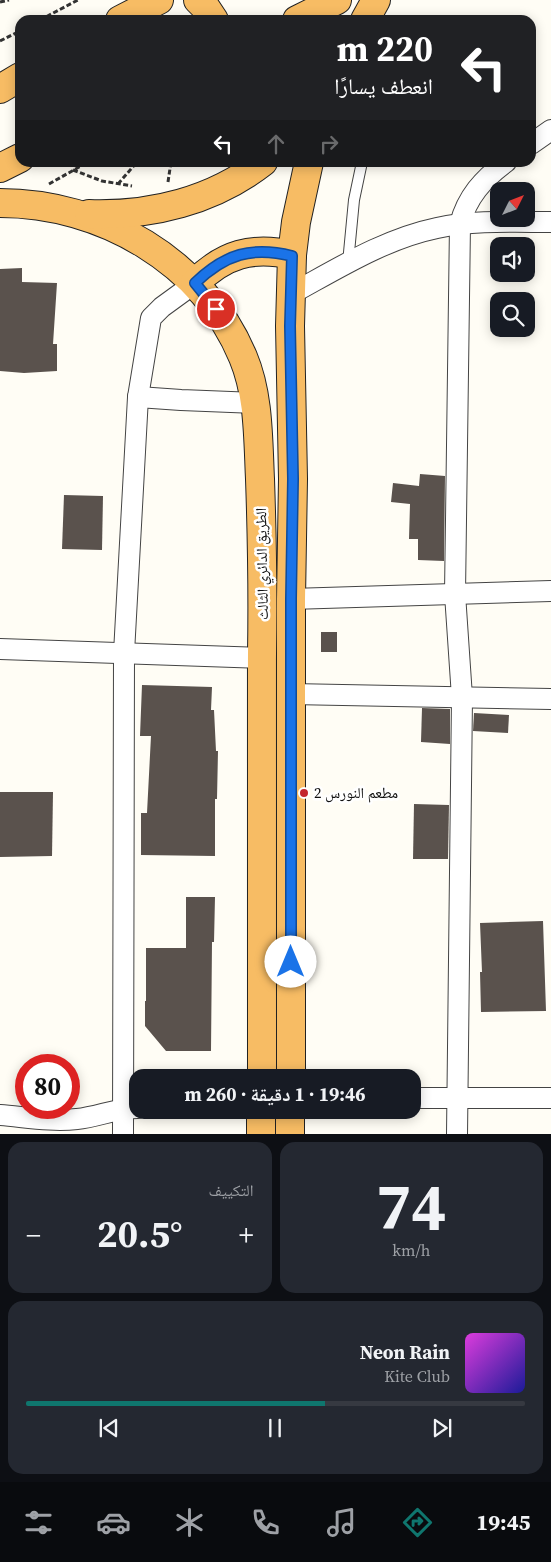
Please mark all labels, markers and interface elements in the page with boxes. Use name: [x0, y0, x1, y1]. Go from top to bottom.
text: 220 m: [337, 25, 433, 73]
icon: left: [451, 35, 516, 100]
text: انعطف يسارًا: [334, 71, 433, 101]
icon: left: [209, 130, 237, 158]
icon: ahead: [262, 130, 290, 158]
icon: right: [315, 130, 343, 158]
north arrow: [490, 182, 535, 228]
map controls: [490, 182, 535, 337]
button: sound: [490, 237, 535, 282]
pin: [195, 288, 237, 330]
button: search: [490, 292, 535, 337]
icon: arrive: [202, 295, 230, 323]
street label: الطريق الدائري الثالث: [250, 508, 275, 620]
place label: مطعم النورس 2: [314, 782, 398, 803]
marker: مطعم النورس 2: [298, 787, 310, 799]
position arrow: [264, 935, 316, 987]
speed limit sign: 80: [15, 1054, 80, 1119]
text: 19:46 · 1 دقيقة · 260 m: [184, 1081, 366, 1107]
text: 74: [376, 1162, 446, 1251]
text: التكييف: [209, 1179, 254, 1201]
text: 20.5°: [97, 1208, 183, 1260]
text: −: [26, 1216, 41, 1254]
text: +: [239, 1216, 254, 1254]
text: km/h: [392, 1239, 430, 1261]
text: Neon Rain: [360, 1339, 450, 1365]
text: Kite Club: [384, 1365, 450, 1387]
icon: previous: [95, 1414, 123, 1442]
icon: pause: [261, 1414, 289, 1442]
icon: next: [428, 1414, 456, 1442]
icon: filters: [21, 1505, 56, 1540]
icon: car: [96, 1505, 131, 1540]
icon: climate: [172, 1505, 207, 1540]
icon: phone: [248, 1505, 283, 1540]
icon: music: [324, 1505, 359, 1540]
icon: directions: [400, 1505, 435, 1540]
text: 19:45: [476, 1507, 531, 1537]

